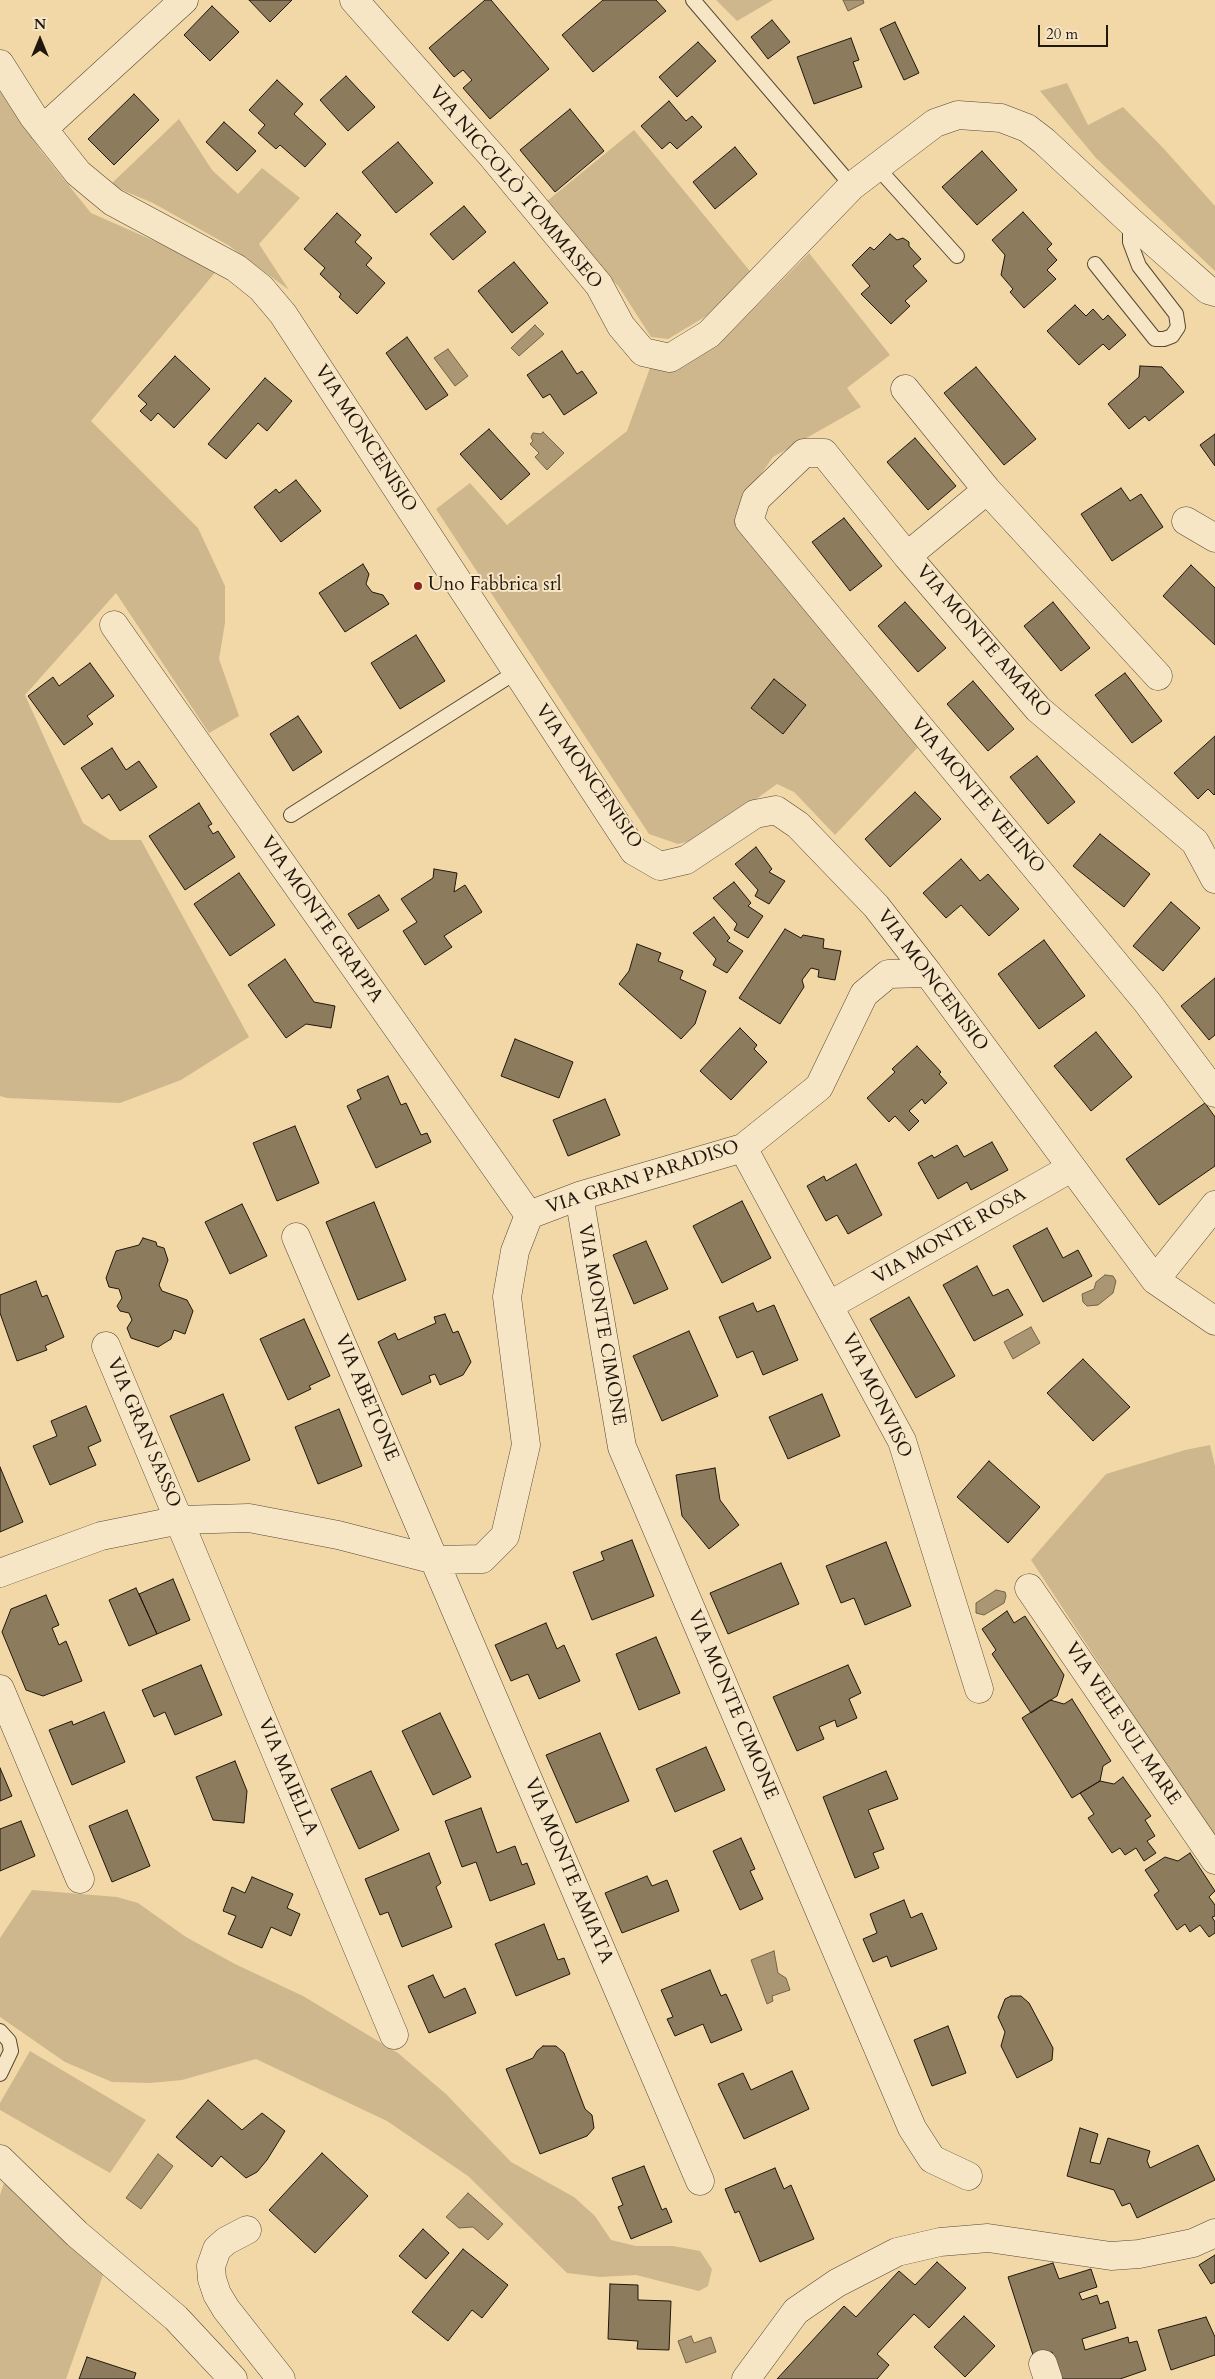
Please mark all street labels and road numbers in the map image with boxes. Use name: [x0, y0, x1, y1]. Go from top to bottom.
street label: VIA NICCOLÒ TOMMASEO: [423, 82, 607, 294]
street label: VIA MONCENISIO: [309, 361, 421, 517]
street label: VIA MONTE AMARO: [910, 561, 1056, 723]
street label: VIA MONCENISIO: [530, 700, 646, 854]
street label: VIA MONTE VELINO: [905, 713, 1049, 879]
street label: VIA MONTE GRAPPA: [255, 832, 387, 1008]
street label: VIA MONCENISIO: [871, 906, 993, 1056]
street label: VIA GRAN PARADISO: [544, 1136, 742, 1220]
street label: VIA MONTE ROSA: [869, 1184, 1031, 1290]
street label: VIA MONTE CIMONE: [572, 1223, 630, 1427]
street label: VIA MONVISO: [836, 1330, 916, 1462]
street label: VIA ABETONE: [329, 1331, 403, 1465]
street label: VIA GRAN SASSO: [101, 1355, 185, 1511]
street label: VIA MONTE CIMONE: [682, 1607, 782, 1803]
street label: VIA VELE SUL MARE: [1059, 1638, 1185, 1810]
street label: VIA MAIELLA: [252, 1715, 322, 1839]
street label: VIA MONTE AMIATA: [519, 1775, 617, 1967]

